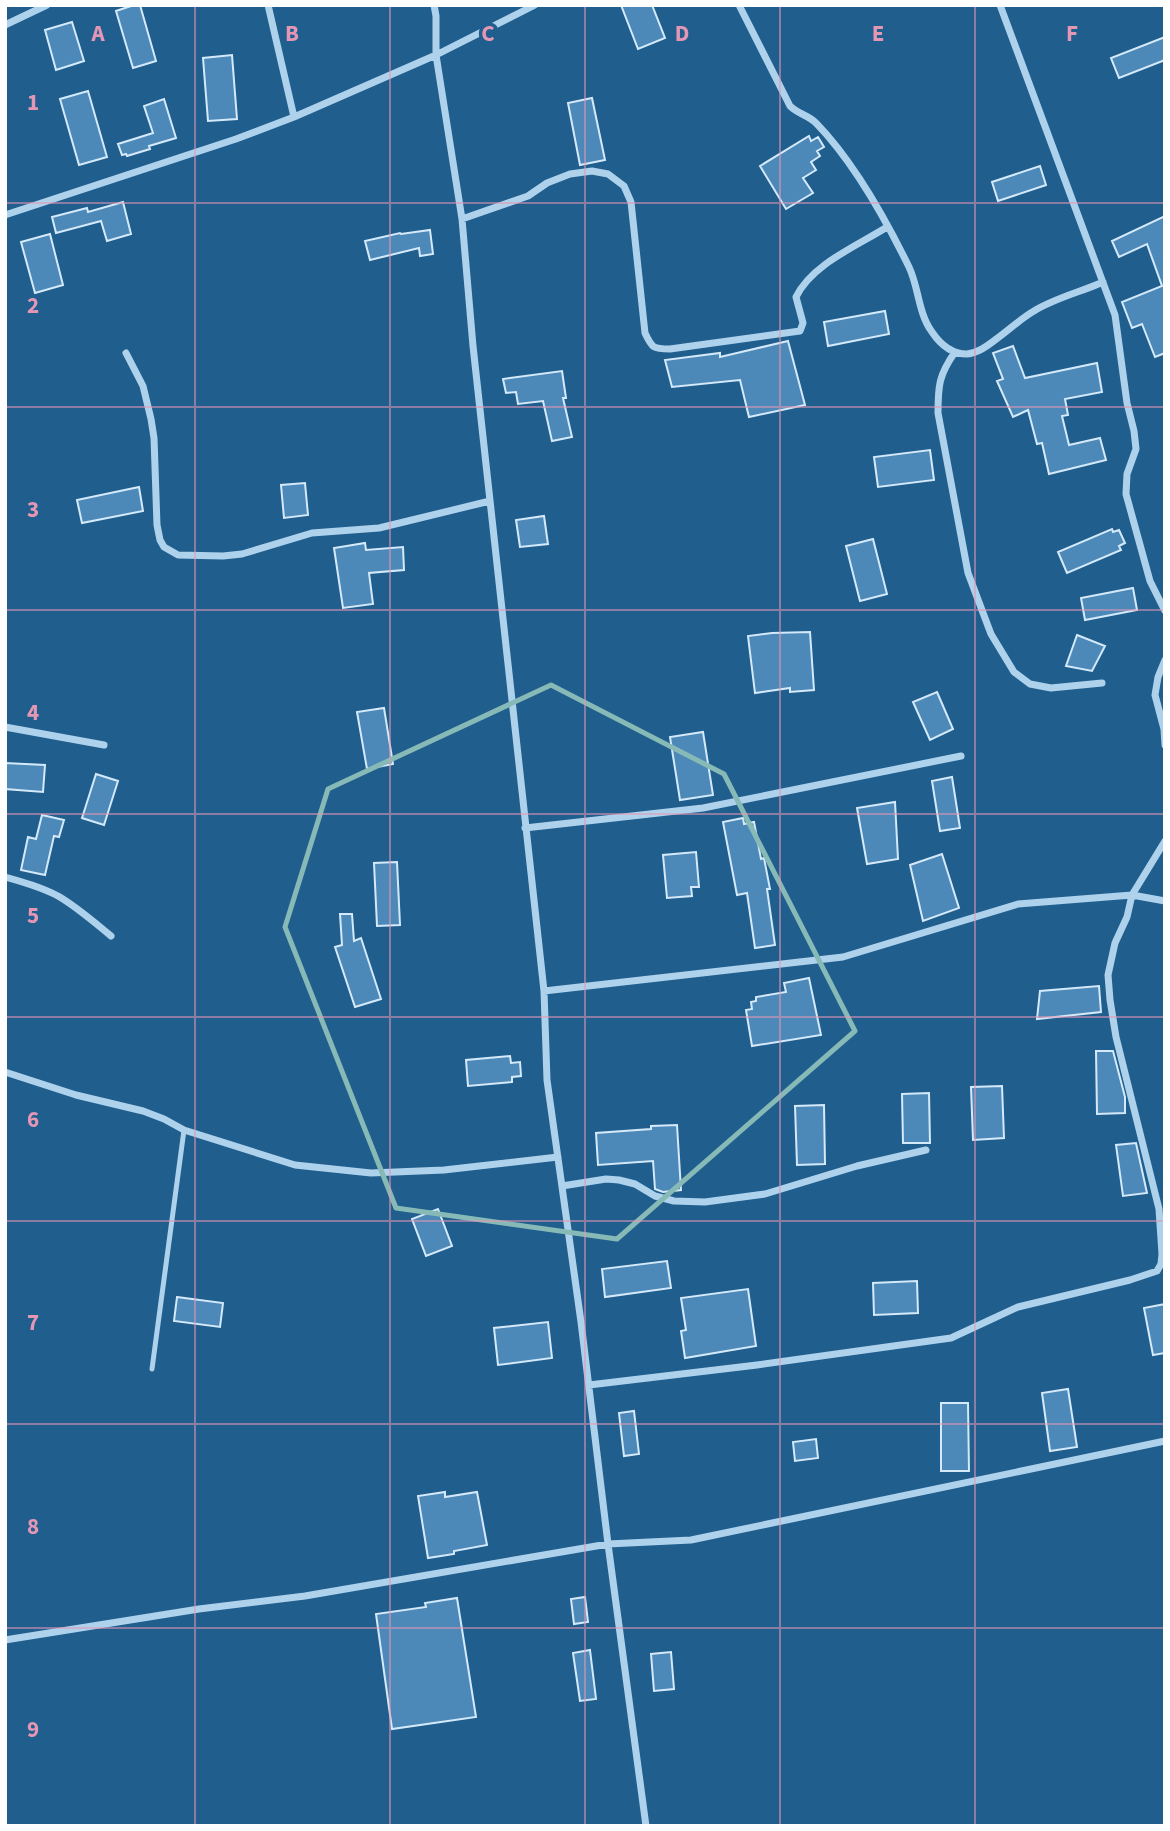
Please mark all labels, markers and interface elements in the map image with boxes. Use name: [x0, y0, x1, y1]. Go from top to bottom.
text: A: [90, 17, 105, 50]
text: B: [285, 17, 299, 50]
text: C: [481, 17, 495, 50]
text: D: [675, 17, 689, 50]
text: E: [872, 17, 884, 50]
text: F: [1066, 17, 1078, 50]
text: 1: [27, 86, 39, 119]
text: 2: [27, 289, 39, 322]
text: 3: [27, 493, 39, 526]
text: 4: [27, 696, 39, 729]
text: 5: [27, 899, 39, 932]
text: 6: [27, 1103, 39, 1136]
text: 7: [27, 1306, 39, 1339]
text: 8: [27, 1510, 39, 1543]
text: 9: [27, 1713, 39, 1746]

